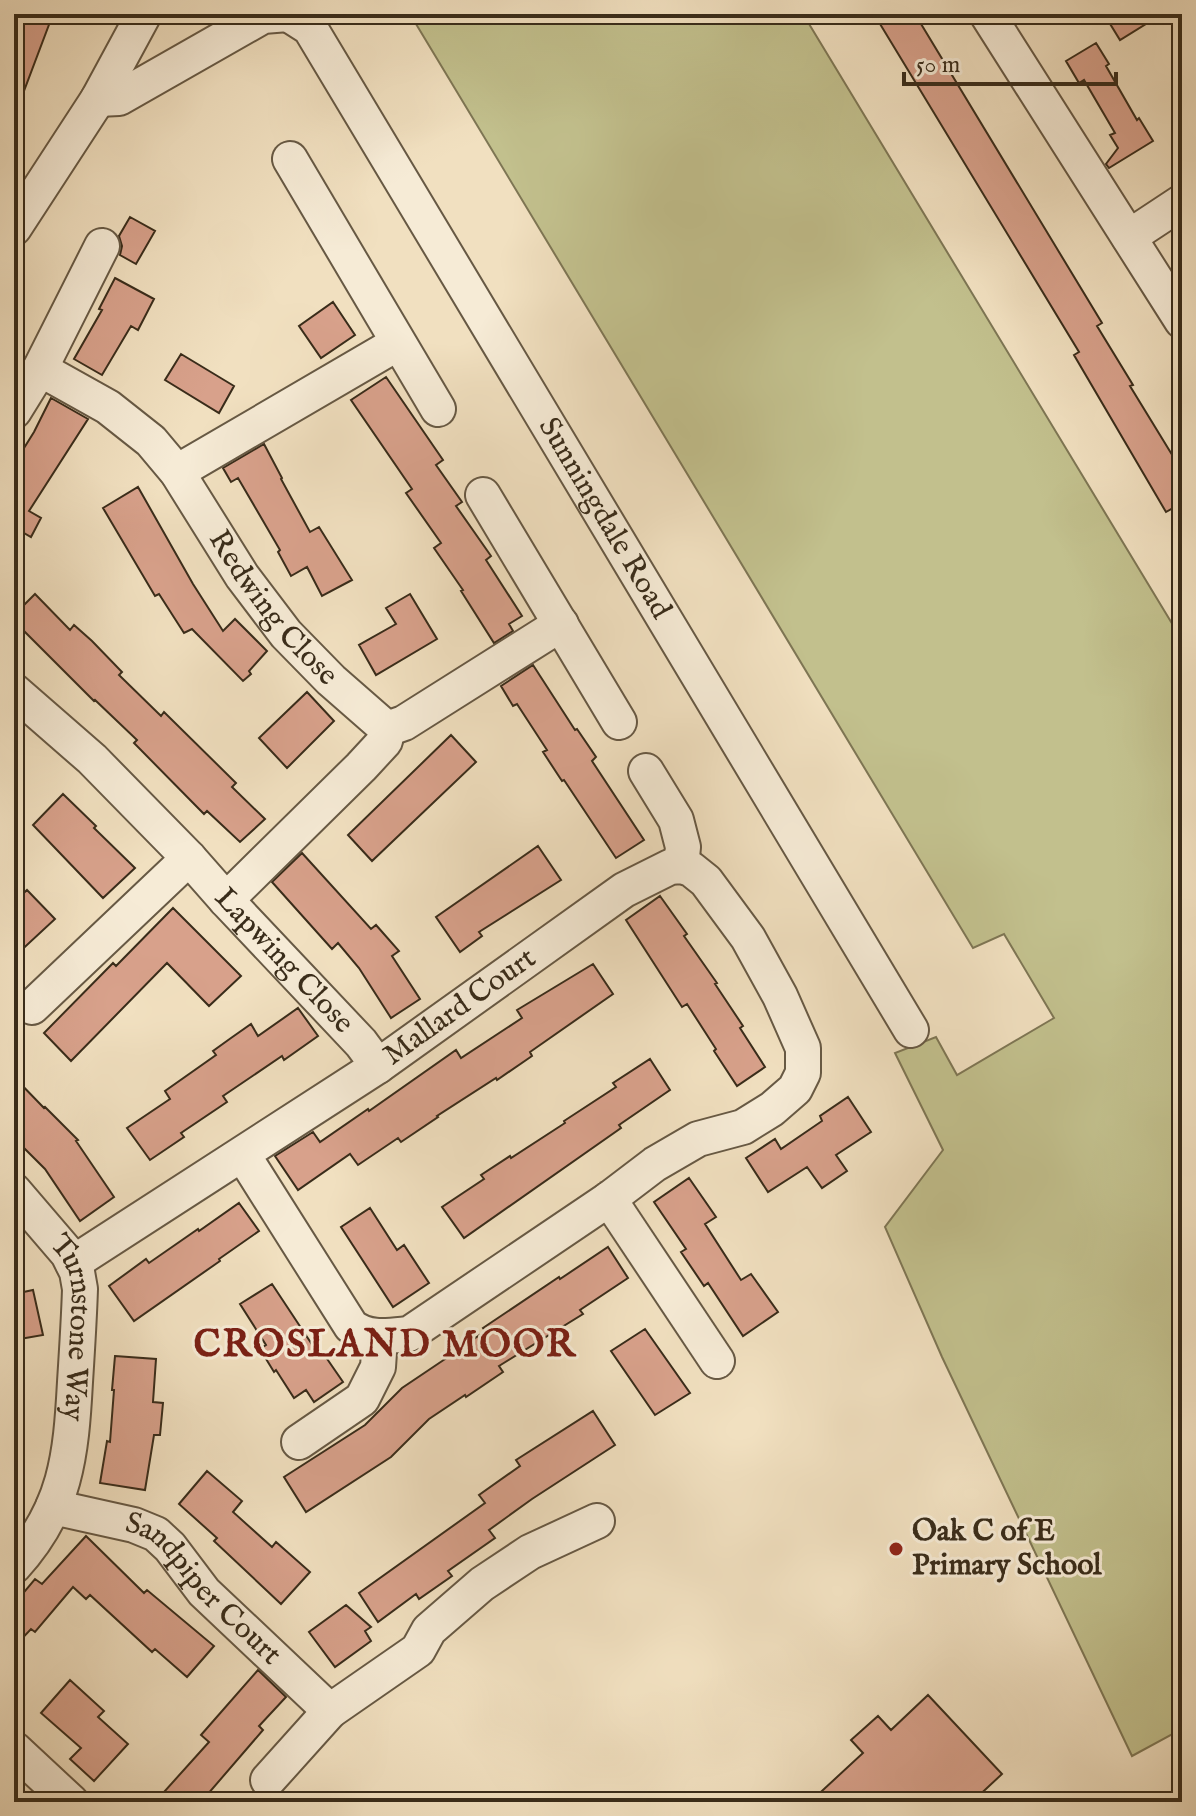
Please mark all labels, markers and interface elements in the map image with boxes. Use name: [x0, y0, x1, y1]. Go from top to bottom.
scale bar: [904, 36, 1116, 86]
text: 50 m: [916, 50, 960, 81]
street label: Sunningdale Road: [529, 411, 680, 627]
street label: Redwing Close: [199, 523, 346, 694]
street label: Lapwing Close: [206, 880, 362, 1042]
street label: Mallard Court: [376, 940, 544, 1075]
street label: Turnstone Way: [41, 1227, 100, 1423]
district label: CROSLAND MOOR: [193, 1322, 577, 1370]
street label: Sandpiper Court: [122, 1505, 289, 1674]
place label: Oak C of E Primary School: [912, 1513, 1102, 1585]
marker: Oak C of E Primary School: [887, 1540, 905, 1558]

